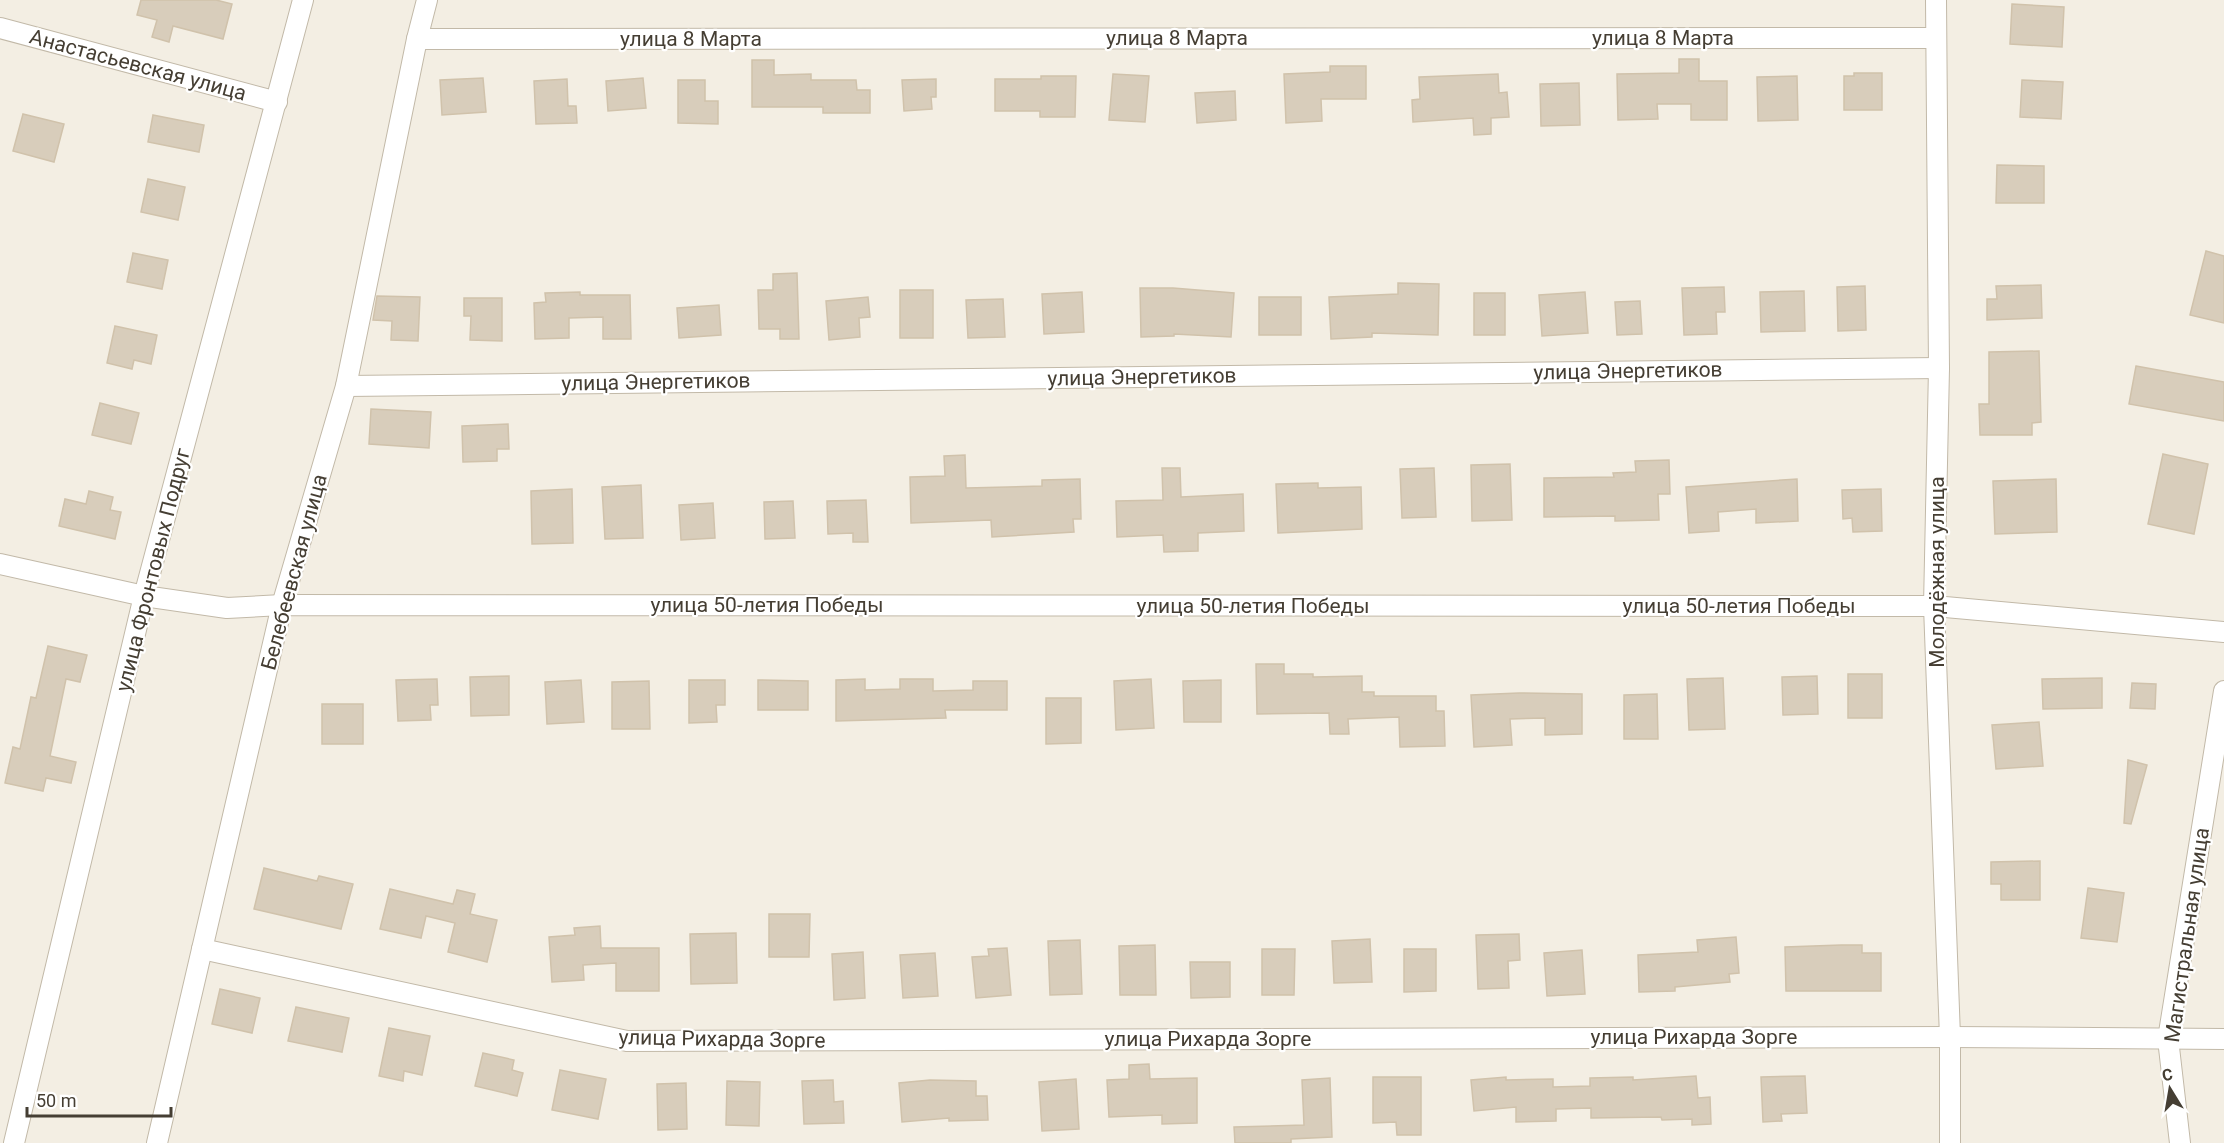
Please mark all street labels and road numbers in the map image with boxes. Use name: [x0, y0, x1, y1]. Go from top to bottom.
street label: Анастасьевская улица: [27, 25, 249, 105]
street label: улица 8 Марта: [1106, 26, 1248, 50]
street label: улица 8 Марта: [1592, 26, 1734, 50]
street label: улица 8 Марта: [620, 27, 762, 51]
street label: улица Энергетиков: [1533, 357, 1723, 385]
street label: улица Энергетиков: [1047, 363, 1237, 391]
street label: улица Энергетиков: [561, 368, 751, 396]
street label: улица Фронтовых Подруг: [111, 446, 195, 694]
street label: Белебеевская улица: [256, 471, 332, 673]
street label: Молодёжная улица: [1925, 476, 1949, 668]
street label: улица 50-летия Победы: [650, 593, 884, 617]
street label: улица 50-летия Победы: [1136, 594, 1370, 618]
street label: улица 50-летия Победы: [1622, 594, 1856, 618]
street label: Магистральная улица: [2160, 826, 2214, 1044]
street label: улица Рихарда Зорге: [618, 1025, 826, 1053]
street label: улица Рихарда Зорге: [1591, 1025, 1797, 1049]
street label: улица Рихарда Зорге: [1105, 1027, 1311, 1051]

